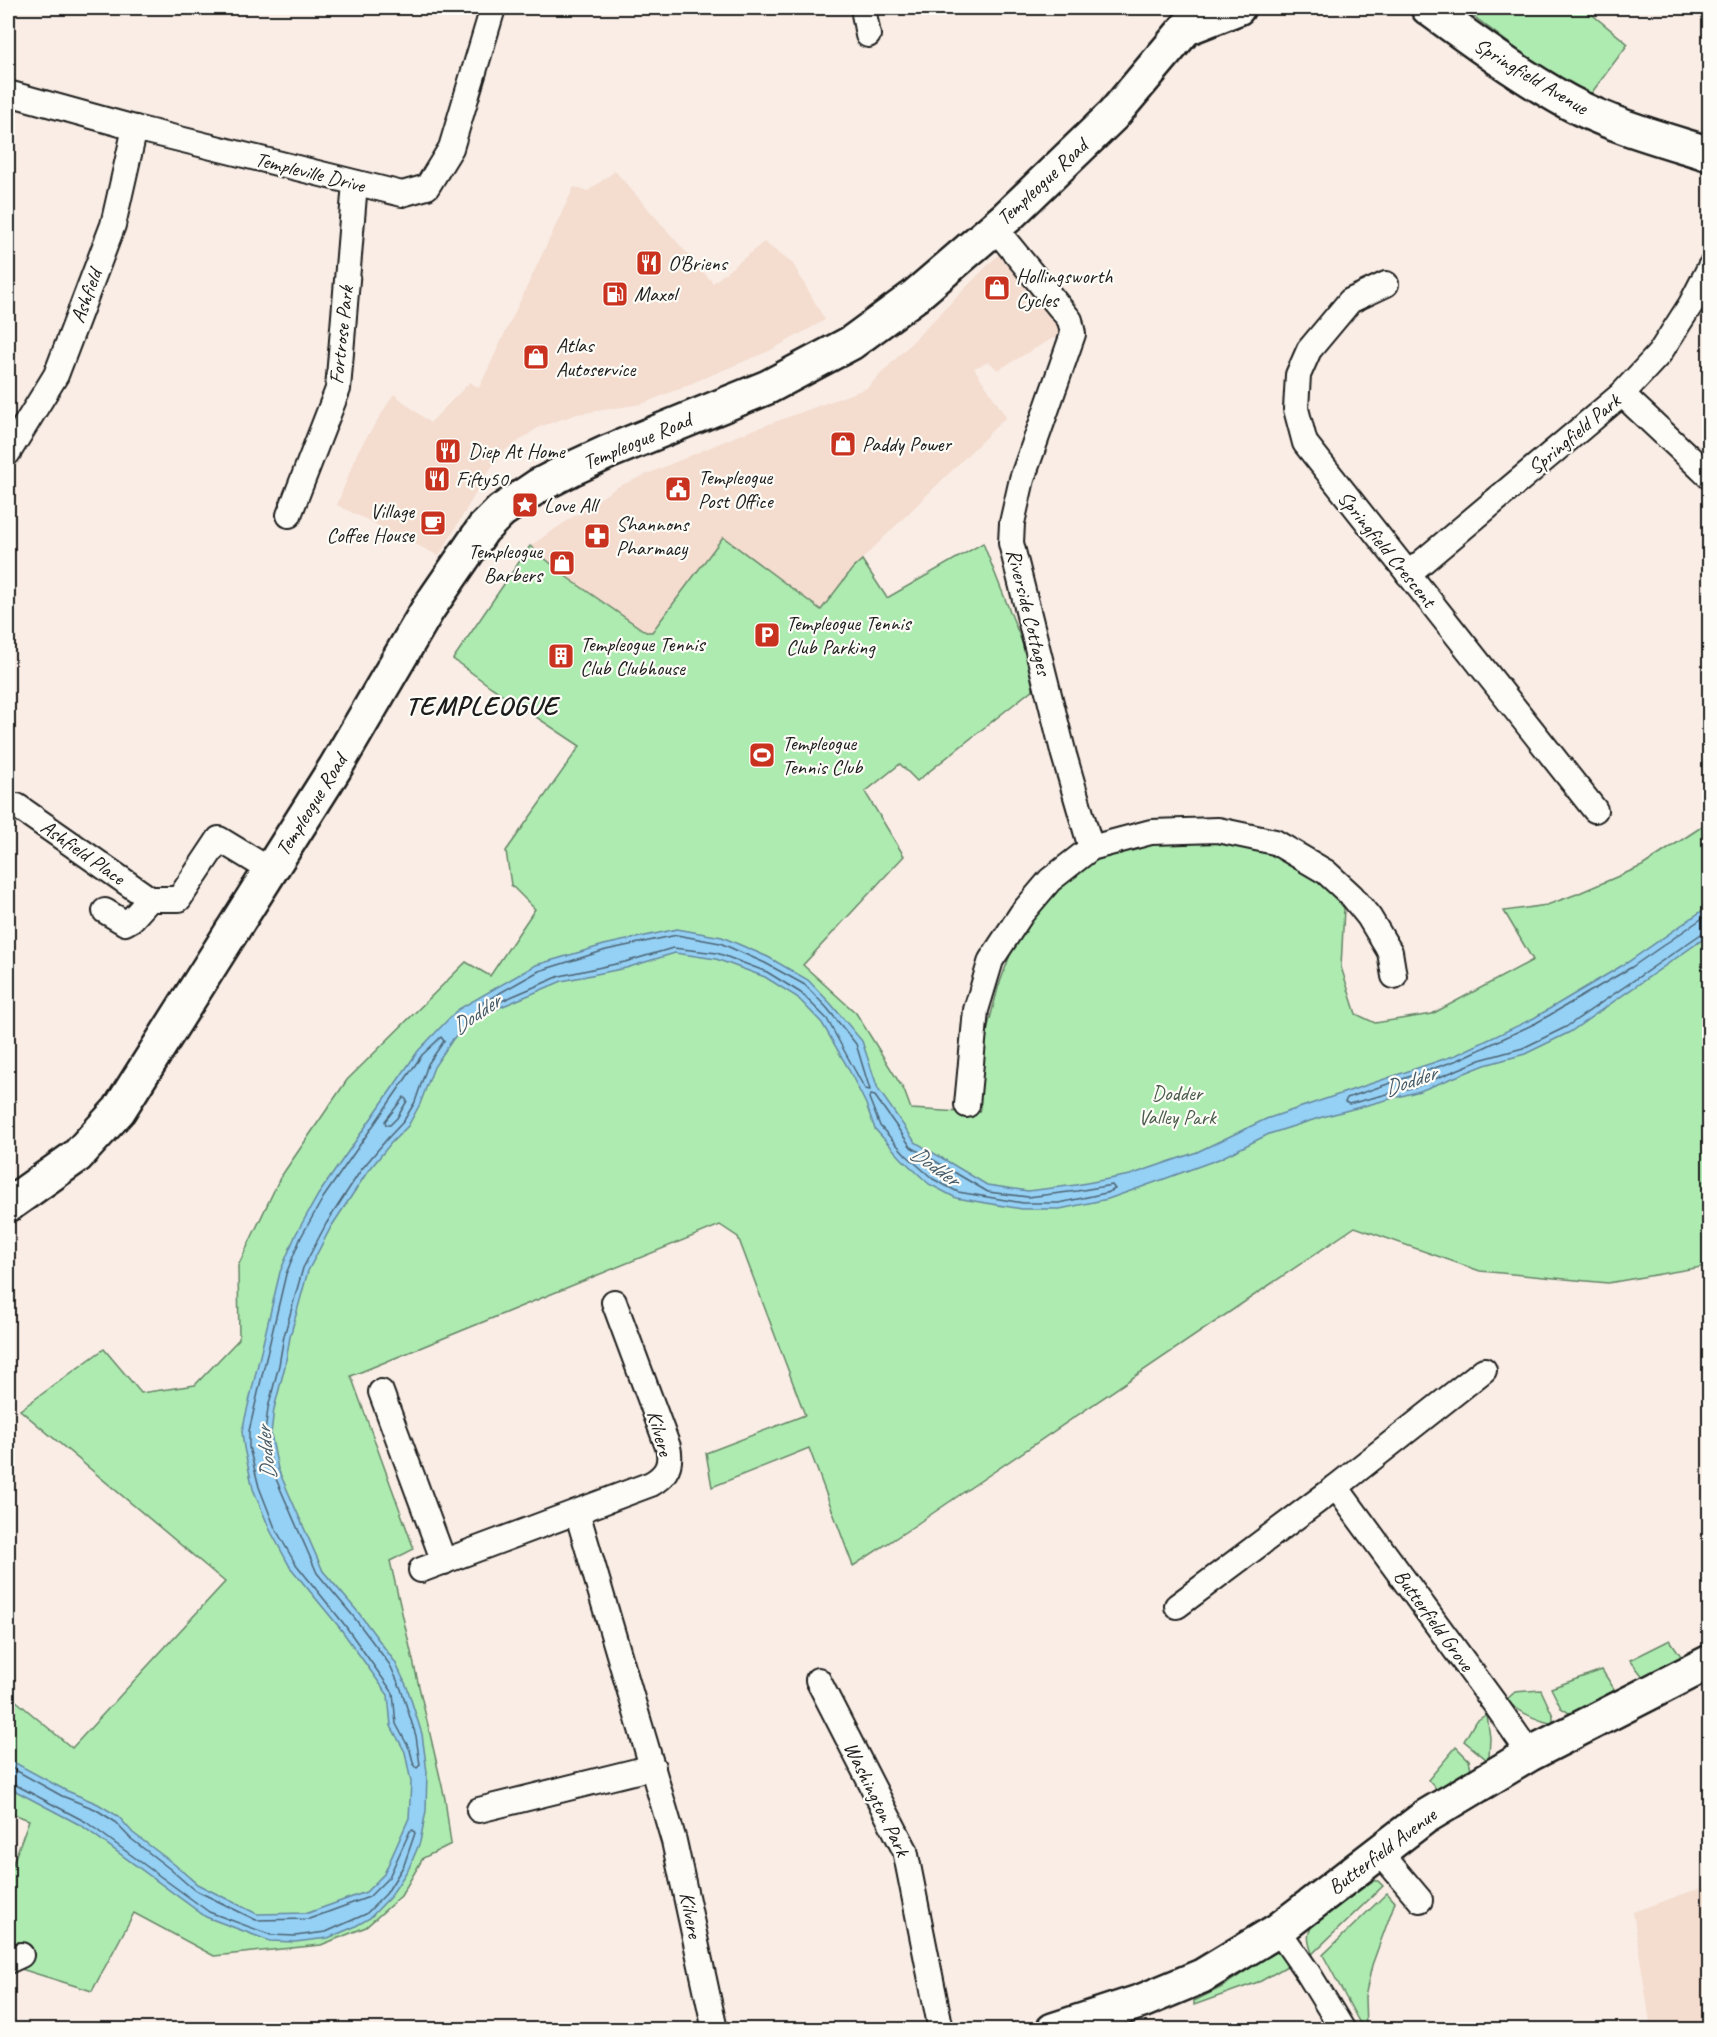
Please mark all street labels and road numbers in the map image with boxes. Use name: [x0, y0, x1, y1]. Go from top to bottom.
street label: Springfield Avenue: [1469, 32, 1594, 121]
street label: Templeogue Road: [991, 131, 1096, 231]
street label: Templeville Drive: [252, 146, 369, 198]
street label: Ashfield: [64, 262, 109, 326]
street label: Fortrose Park: [323, 283, 359, 385]
street label: Springfield Park: [1523, 387, 1627, 480]
street label: Templeogue Road: [579, 405, 698, 475]
street label: Springfield Crescent: [1332, 485, 1443, 614]
street label: Riverside Cottages: [1001, 546, 1058, 680]
street label: Templeogue Road: [269, 746, 354, 861]
street label: Ashfield Place: [36, 814, 131, 891]
street label: Kilvere: [641, 1407, 679, 1460]
street label: Butterfield Grove: [1388, 1564, 1480, 1677]
street label: Washington Park: [838, 1738, 916, 1862]
street label: Butterfield Avenue: [1323, 1801, 1442, 1900]
street label: Kilvere: [674, 1890, 708, 1941]

